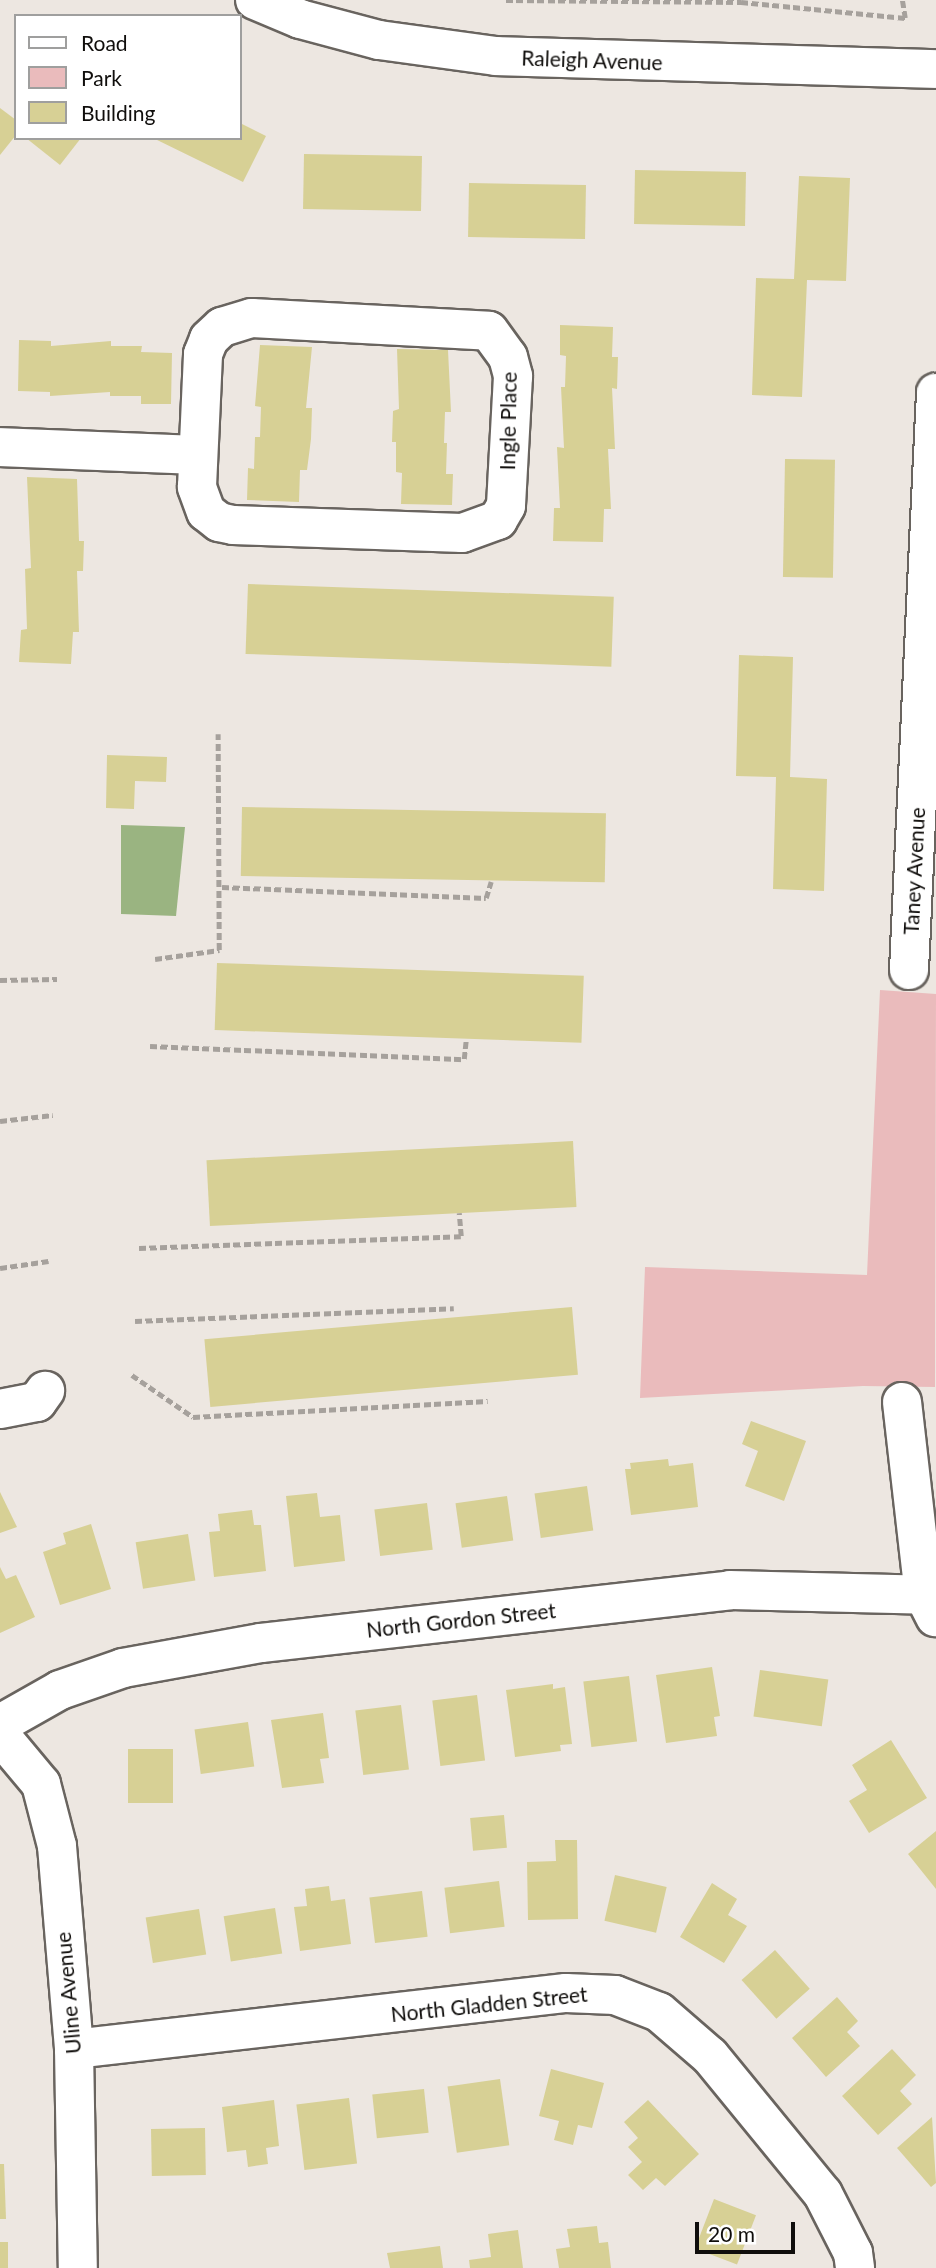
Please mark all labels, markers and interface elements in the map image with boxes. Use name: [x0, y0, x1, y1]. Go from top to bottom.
legend: [14, 14, 242, 140]
text: Road: [81, 30, 128, 55]
street label: Raleigh Avenue: [521, 45, 663, 75]
text: Park: [81, 65, 122, 90]
text: Building: [81, 100, 156, 125]
street label: Ingle Place: [495, 371, 521, 471]
street label: Taney Avenue: [898, 806, 930, 936]
street label: North Gordon Street: [365, 1598, 557, 1642]
street label: Uline Avenue: [50, 1931, 86, 2055]
street label: North Gladden Street: [389, 1981, 589, 2027]
scale bar: [698, 2208, 798, 2252]
text: 20 m: [708, 2221, 755, 2246]

